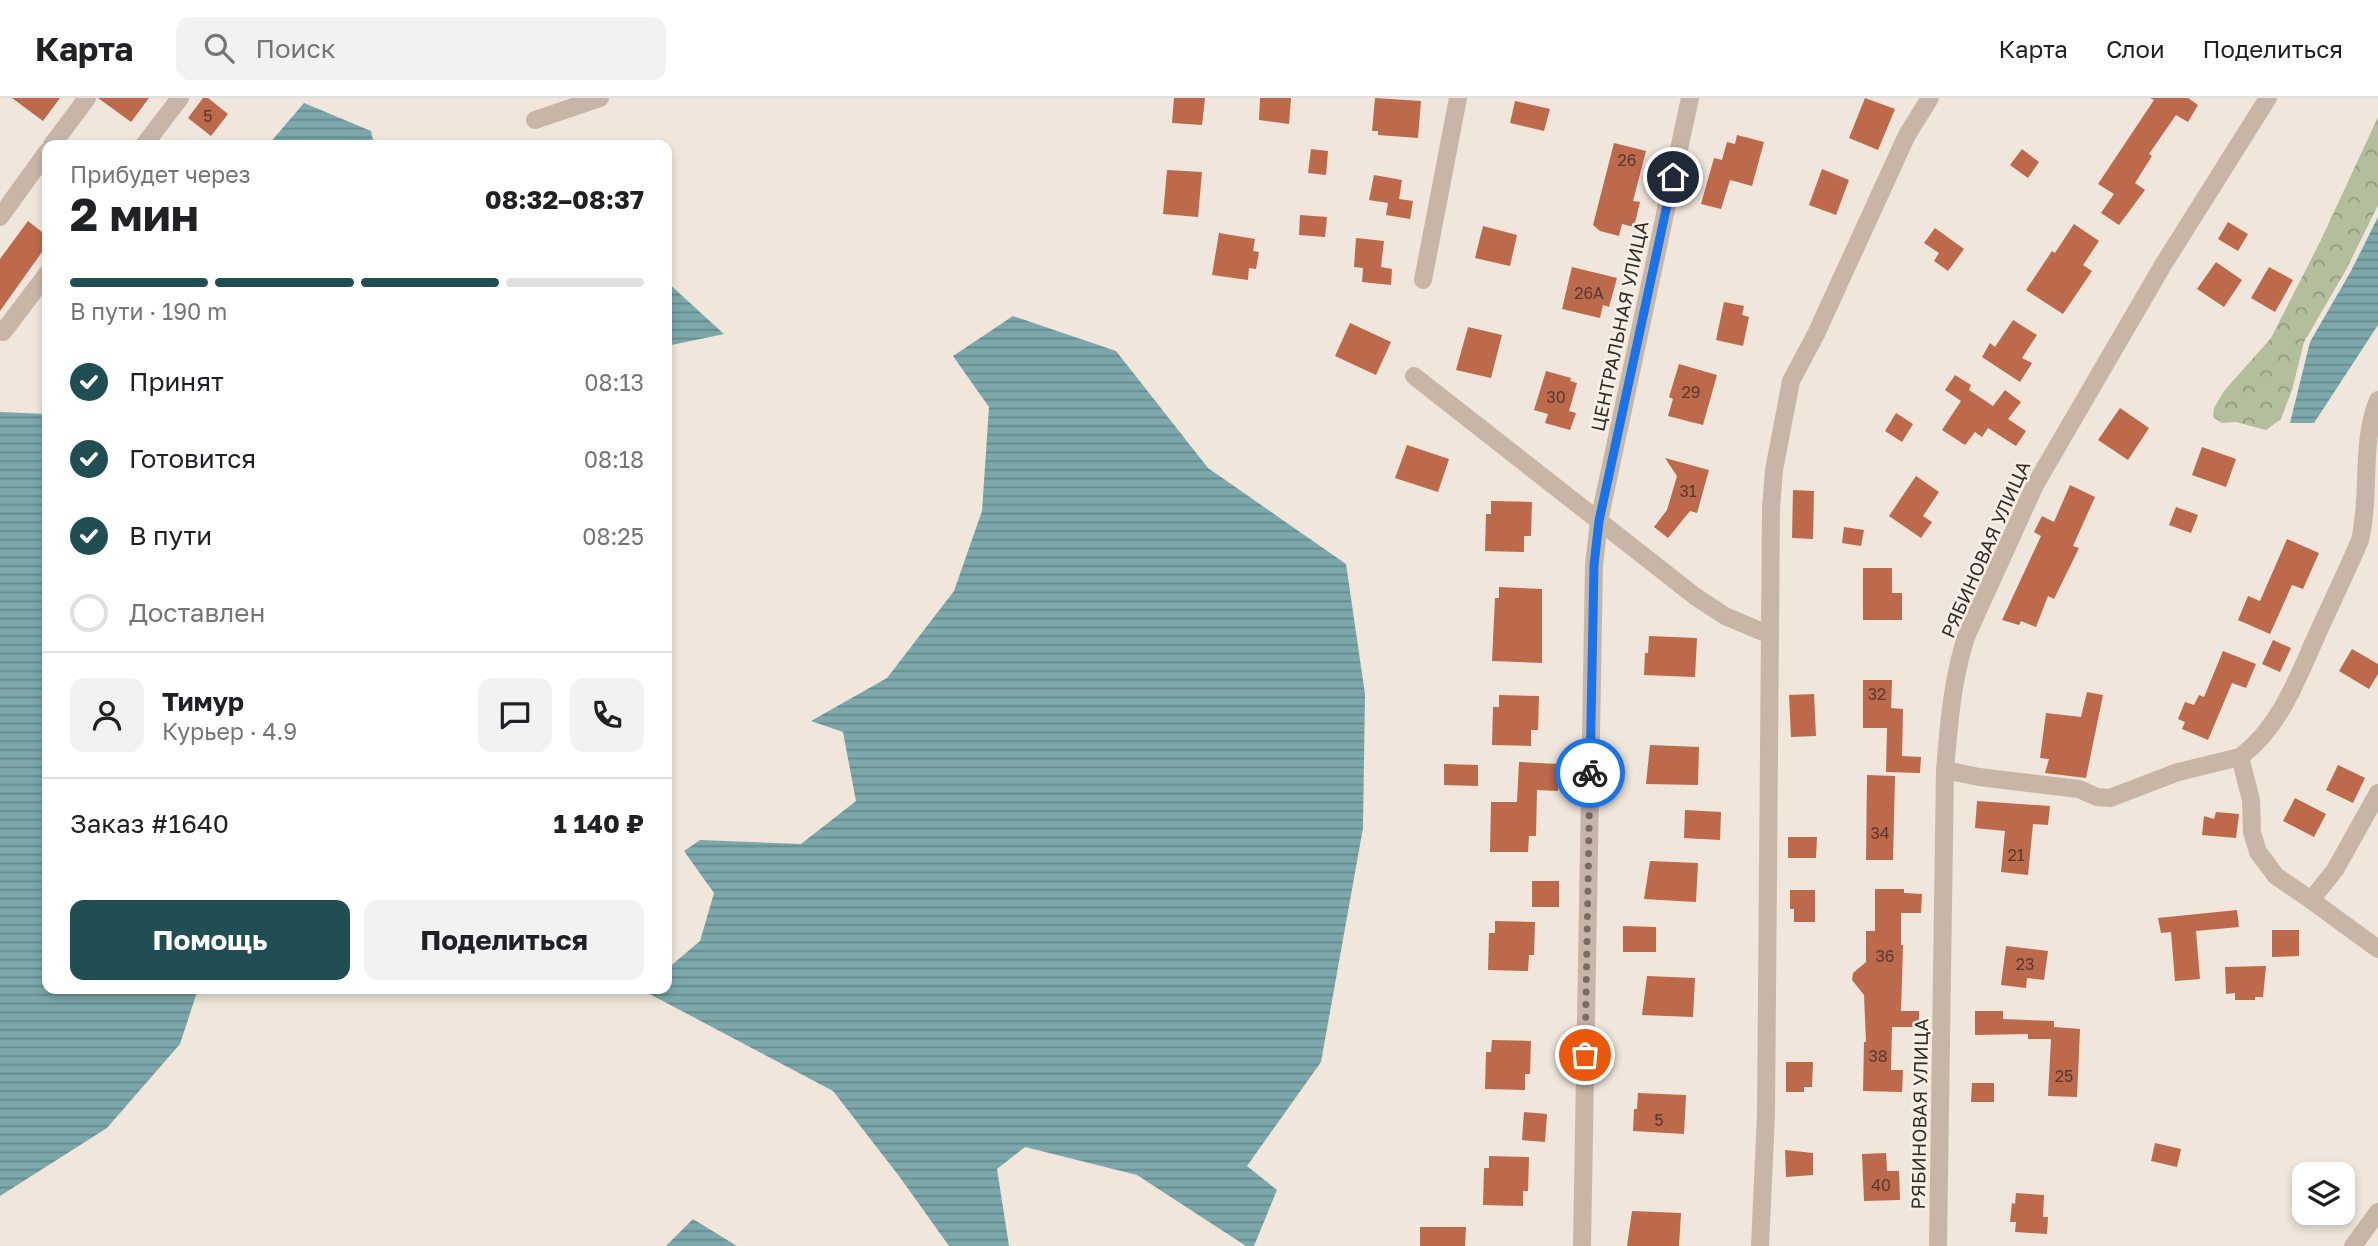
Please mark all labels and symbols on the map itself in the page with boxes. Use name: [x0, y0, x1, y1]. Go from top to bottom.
house number: 5: [203, 106, 213, 126]
pin: [1643, 147, 1703, 207]
house number: 26: [1618, 150, 1636, 170]
street label: ЦЕНТРАЛЬНАЯ УЛИЦА: [1585, 218, 1653, 433]
house number: 26А: [1574, 283, 1604, 303]
house number: 29: [1682, 382, 1700, 402]
house number: 30: [1546, 387, 1566, 407]
street label: РЯБИНОВАЯ УЛИЦА: [1936, 457, 2035, 641]
house number: 31: [1679, 481, 1697, 501]
house number: 32: [1868, 684, 1886, 704]
courier: [1555, 738, 1625, 808]
house number: 34: [1870, 823, 1890, 843]
house number: 21: [2007, 845, 2025, 865]
house number: 36: [1875, 946, 1895, 966]
house number: 23: [2016, 954, 2034, 974]
street label: РЯБИНОВАЯ УЛИЦА: [1906, 1018, 1932, 1210]
pin: [1555, 1025, 1615, 1085]
house number: 38: [1868, 1046, 1888, 1066]
house number: 25: [2055, 1066, 2073, 1086]
house number: 5: [1654, 1110, 1664, 1130]
house number: 40: [1871, 1175, 1891, 1195]

